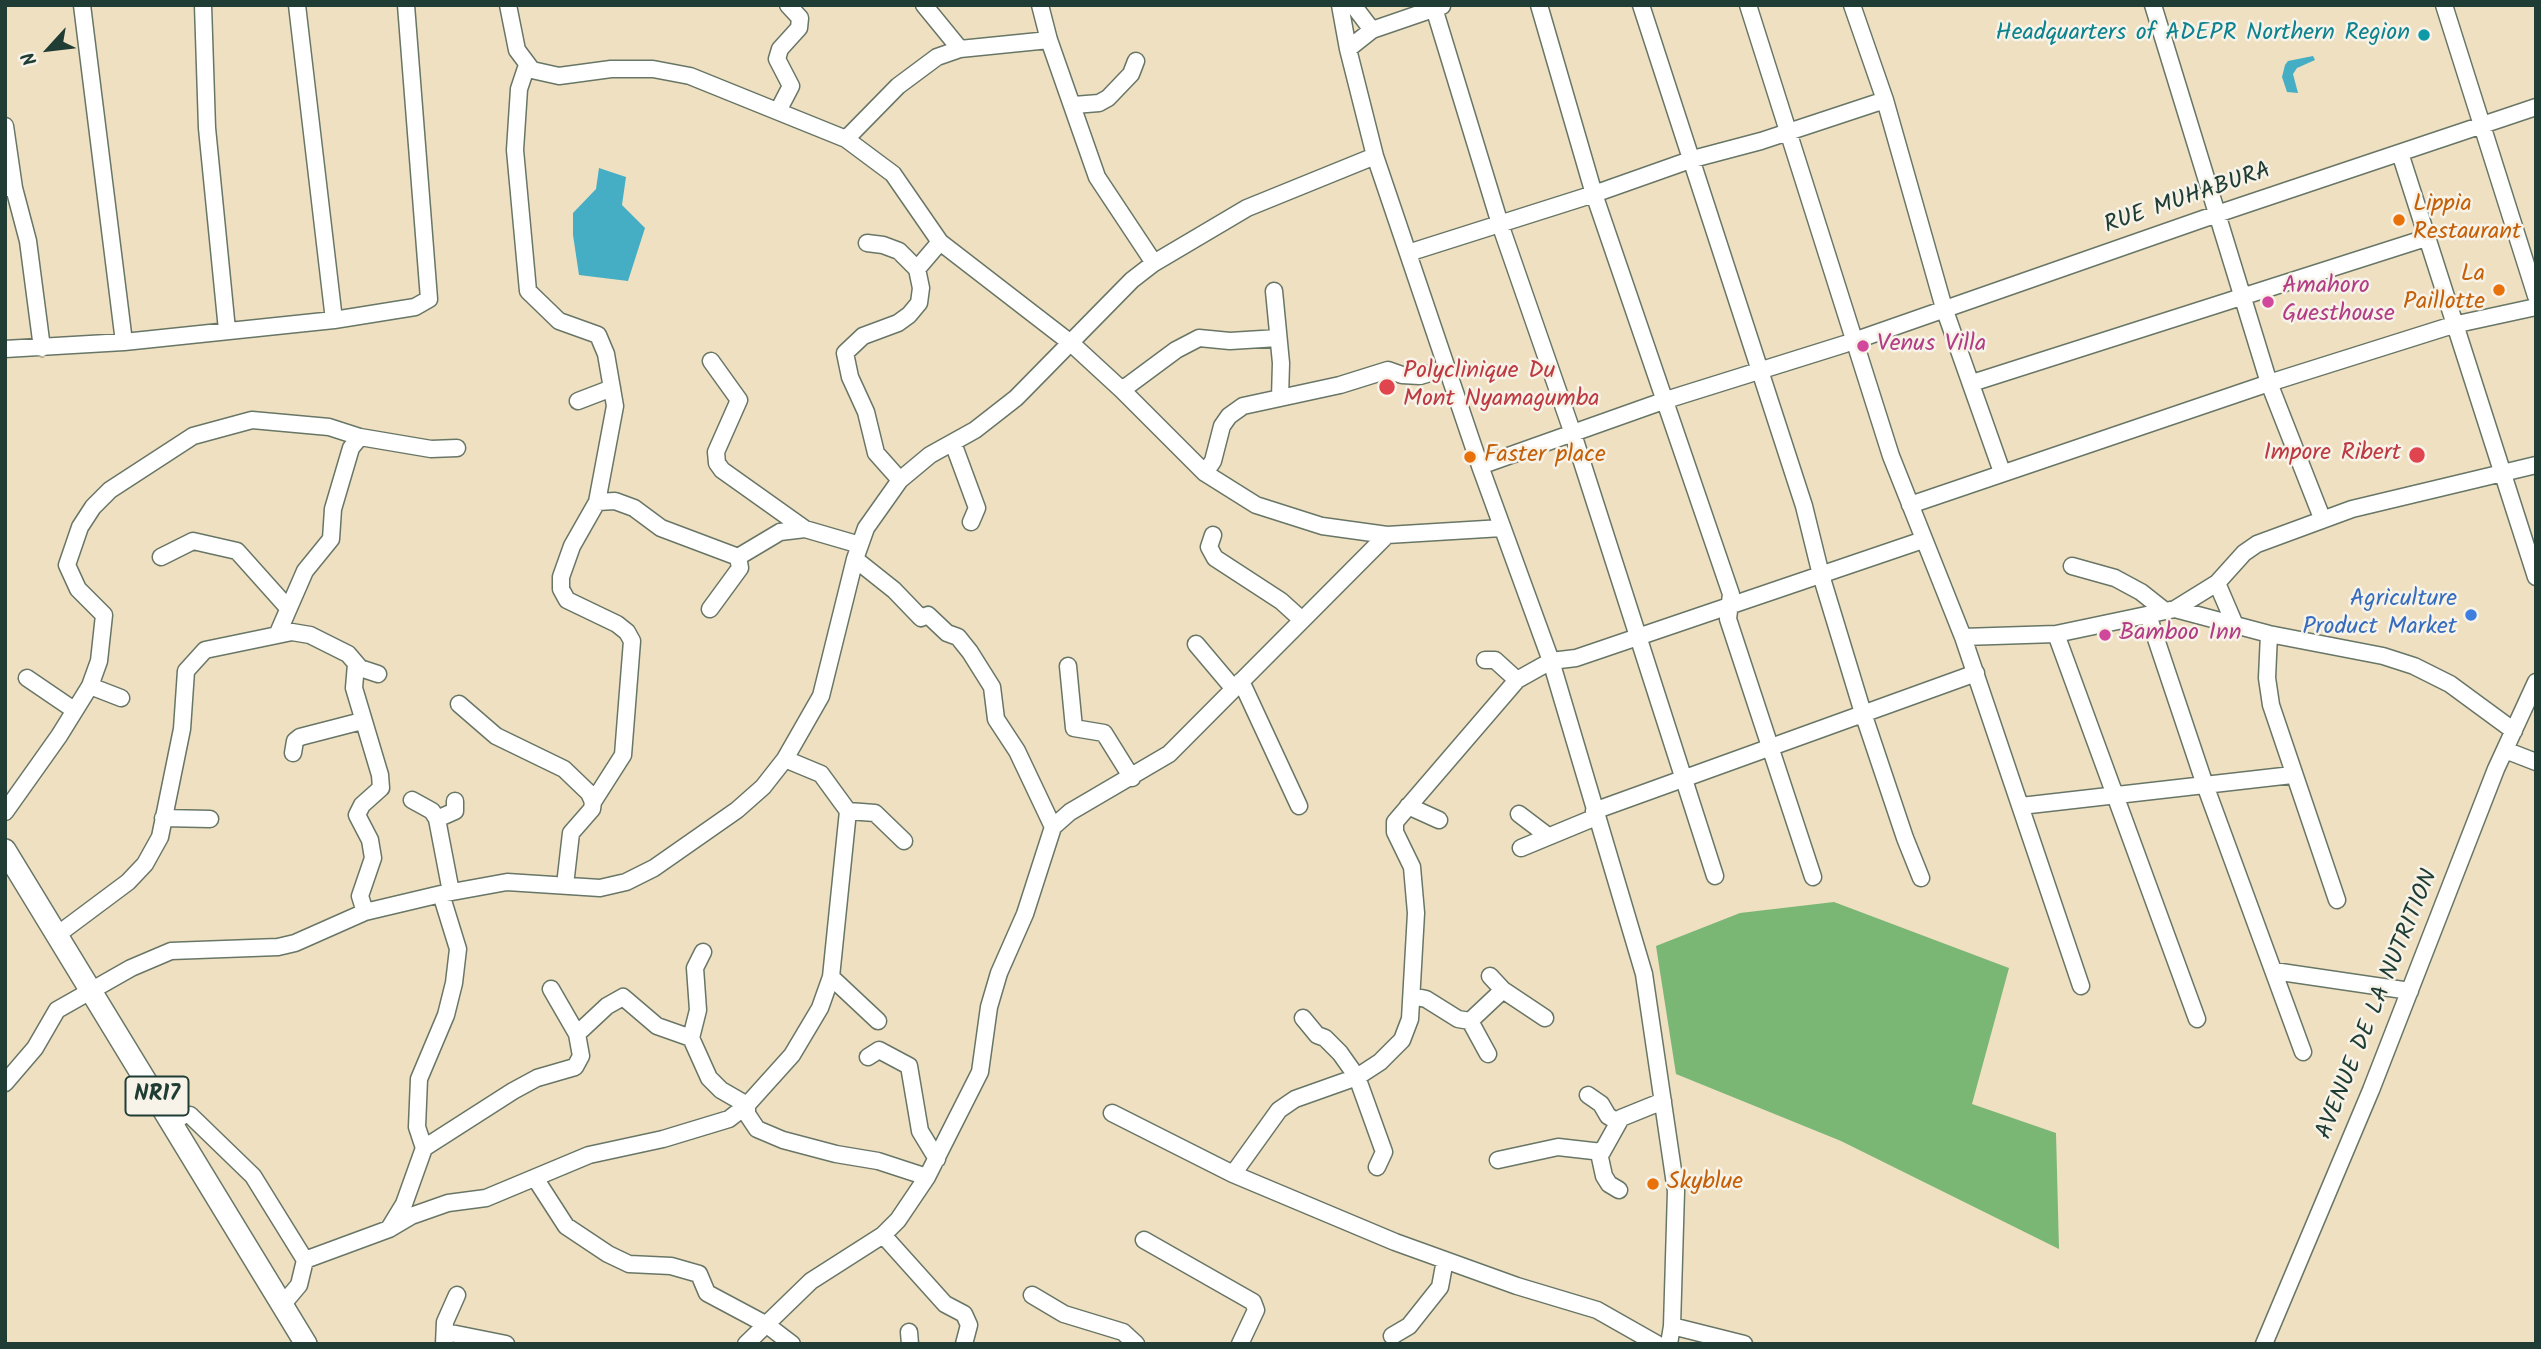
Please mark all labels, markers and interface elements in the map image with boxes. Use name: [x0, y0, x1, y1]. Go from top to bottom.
north arrow: [14, 14, 84, 84]
place label: Headquarters of ADEPR Northern Region: [1996, 21, 2410, 49]
marker: Headquarters of ADEPR Northern Region: [2416, 27, 2432, 43]
text: N: [14, 46, 46, 71]
street label: RUE MUHABURA: [2101, 158, 2275, 242]
place label: Lippia Restaurant: [2413, 192, 2521, 248]
marker: Lippia Restaurant: [2391, 212, 2407, 228]
place label: La Paillotte: [2403, 262, 2485, 318]
place label: Amahoro Guesthouse: [2282, 274, 2395, 330]
marker: La Paillotte: [2491, 282, 2507, 298]
marker: Amahoro Guesthouse: [2260, 294, 2276, 310]
place label: Venus Villa: [1877, 332, 1986, 360]
marker: Venus Villa: [1855, 338, 1871, 354]
place label: Polyclinique Du Mont Nyamagumba: [1403, 359, 1600, 415]
marker: Polyclinique Du Mont Nyamagumba: [1377, 377, 1397, 397]
place label: Impore Ribert: [2263, 441, 2401, 469]
place label: Faster place: [1484, 443, 1606, 471]
marker: Impore Ribert: [2407, 445, 2427, 465]
marker: Faster place: [1462, 449, 1478, 465]
place label: Agriculture Product Market: [2303, 587, 2457, 643]
marker: Agriculture Product Market: [2463, 607, 2479, 623]
place label: Bamboo Inn: [2119, 621, 2242, 649]
marker: Bamboo Inn: [2097, 627, 2113, 643]
street label: AVENUE DE LA NUTRITION: [2312, 866, 2446, 1144]
road number: NR17: [125, 1077, 188, 1116]
place label: Skyblue: [1667, 1170, 1743, 1198]
marker: Skyblue: [1645, 1176, 1661, 1192]

